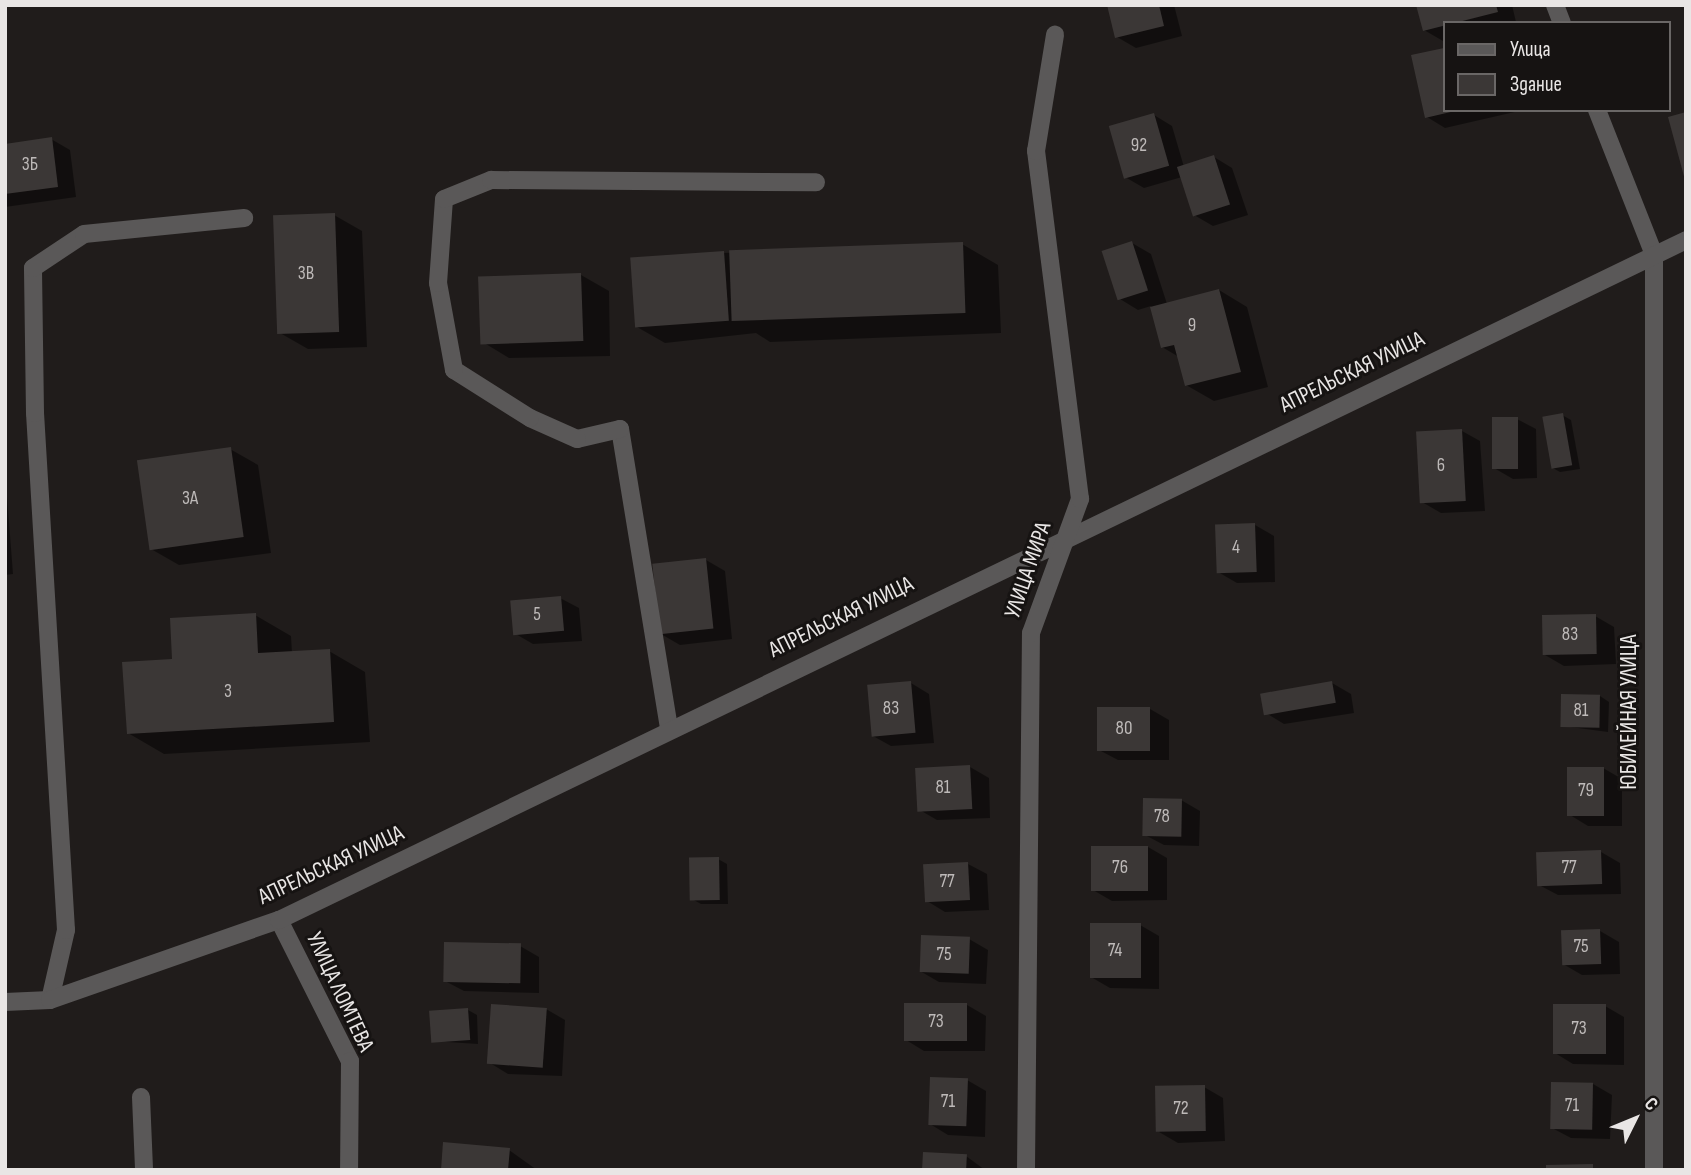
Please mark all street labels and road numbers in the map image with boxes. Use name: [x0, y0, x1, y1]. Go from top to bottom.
street label: АПРЕЛЬСКАЯ УЛИЦА: [1275, 325, 1429, 419]
street label: УЛИЦА МИРА: [999, 518, 1057, 622]
street label: АПРЕЛЬСКАЯ УЛИЦА: [764, 570, 918, 664]
street label: ЮБИЛЕЙНАЯ УЛИЦА: [1615, 634, 1643, 790]
street label: АПРЕЛЬСКАЯ УЛИЦА: [254, 819, 408, 911]
street label: УЛИЦА ЛОМТЕВА: [300, 928, 380, 1056]

